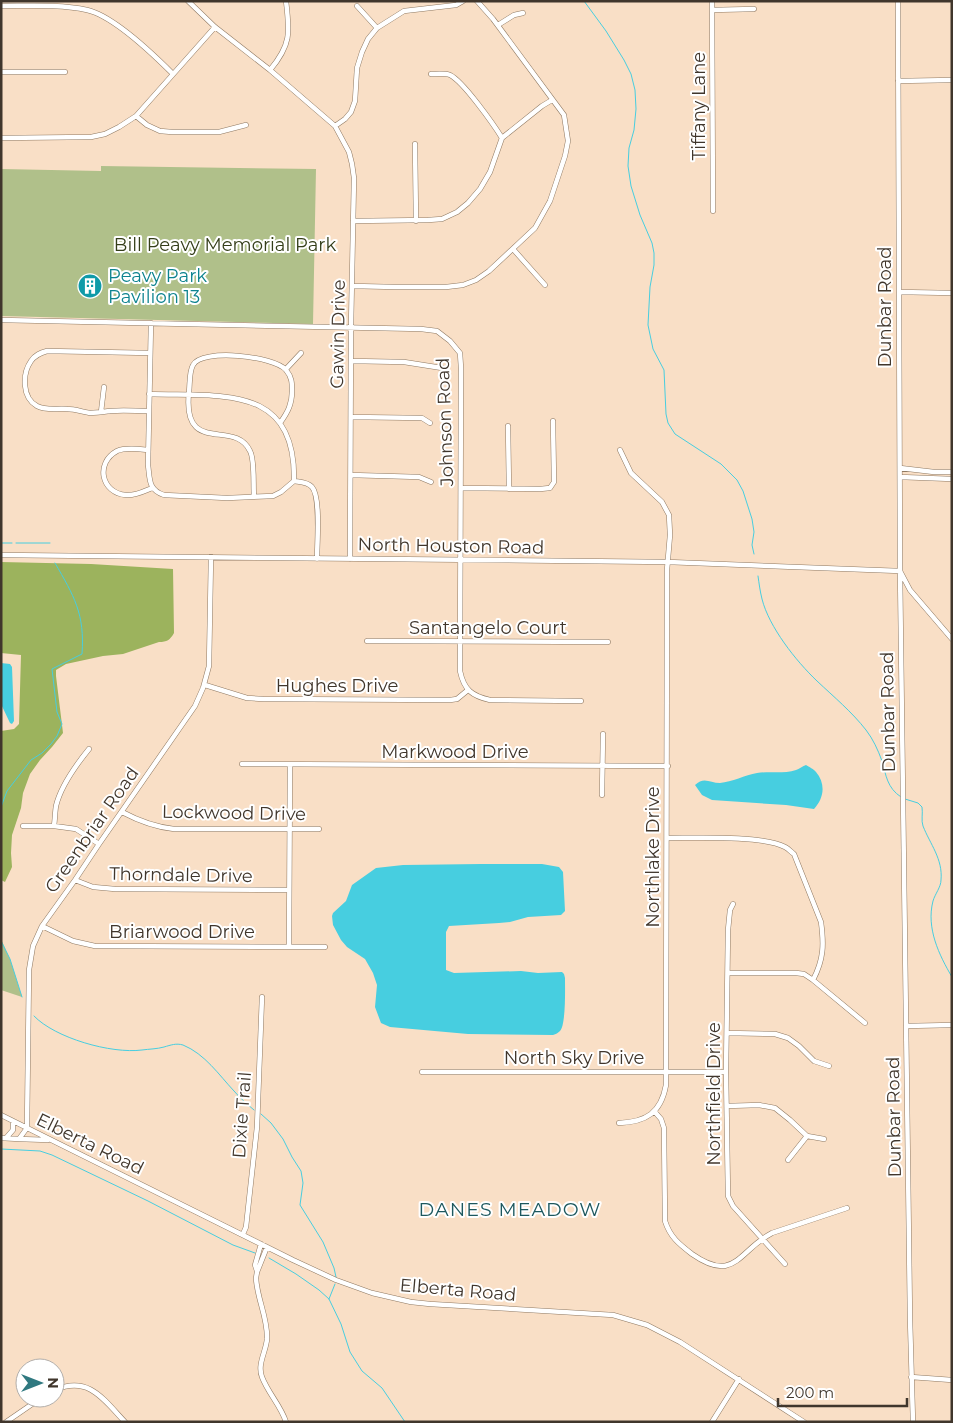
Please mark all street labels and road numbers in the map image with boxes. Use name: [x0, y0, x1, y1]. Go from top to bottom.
street label: Tiffany Lane: [688, 52, 710, 160]
street label: Dunbar Road: [874, 247, 896, 367]
street label: Gawin Drive: [326, 279, 350, 389]
street label: Johnson Road: [432, 357, 458, 488]
street label: North Houston Road: [358, 533, 544, 559]
street label: Santangelo Court: [409, 617, 567, 639]
street label: Dunbar Road: [876, 651, 900, 773]
street label: Hughes Drive: [276, 675, 398, 697]
street label: Markwood Drive: [381, 741, 529, 763]
street label: Greenbriar Road: [40, 763, 144, 897]
street label: Northlake Drive: [642, 786, 664, 928]
street label: Lockwood Drive: [162, 801, 306, 825]
street label: Thorndale Drive: [109, 863, 253, 887]
street label: Briarwood Drive: [109, 921, 255, 943]
street label: Northfield Drive: [703, 1022, 725, 1166]
street label: North Sky Drive: [504, 1047, 644, 1069]
street label: Dunbar Road: [882, 1056, 906, 1178]
street label: Dixie Trail: [228, 1071, 256, 1159]
street label: Elberta Road: [33, 1109, 147, 1179]
street label: Elberta Road: [399, 1274, 517, 1306]

